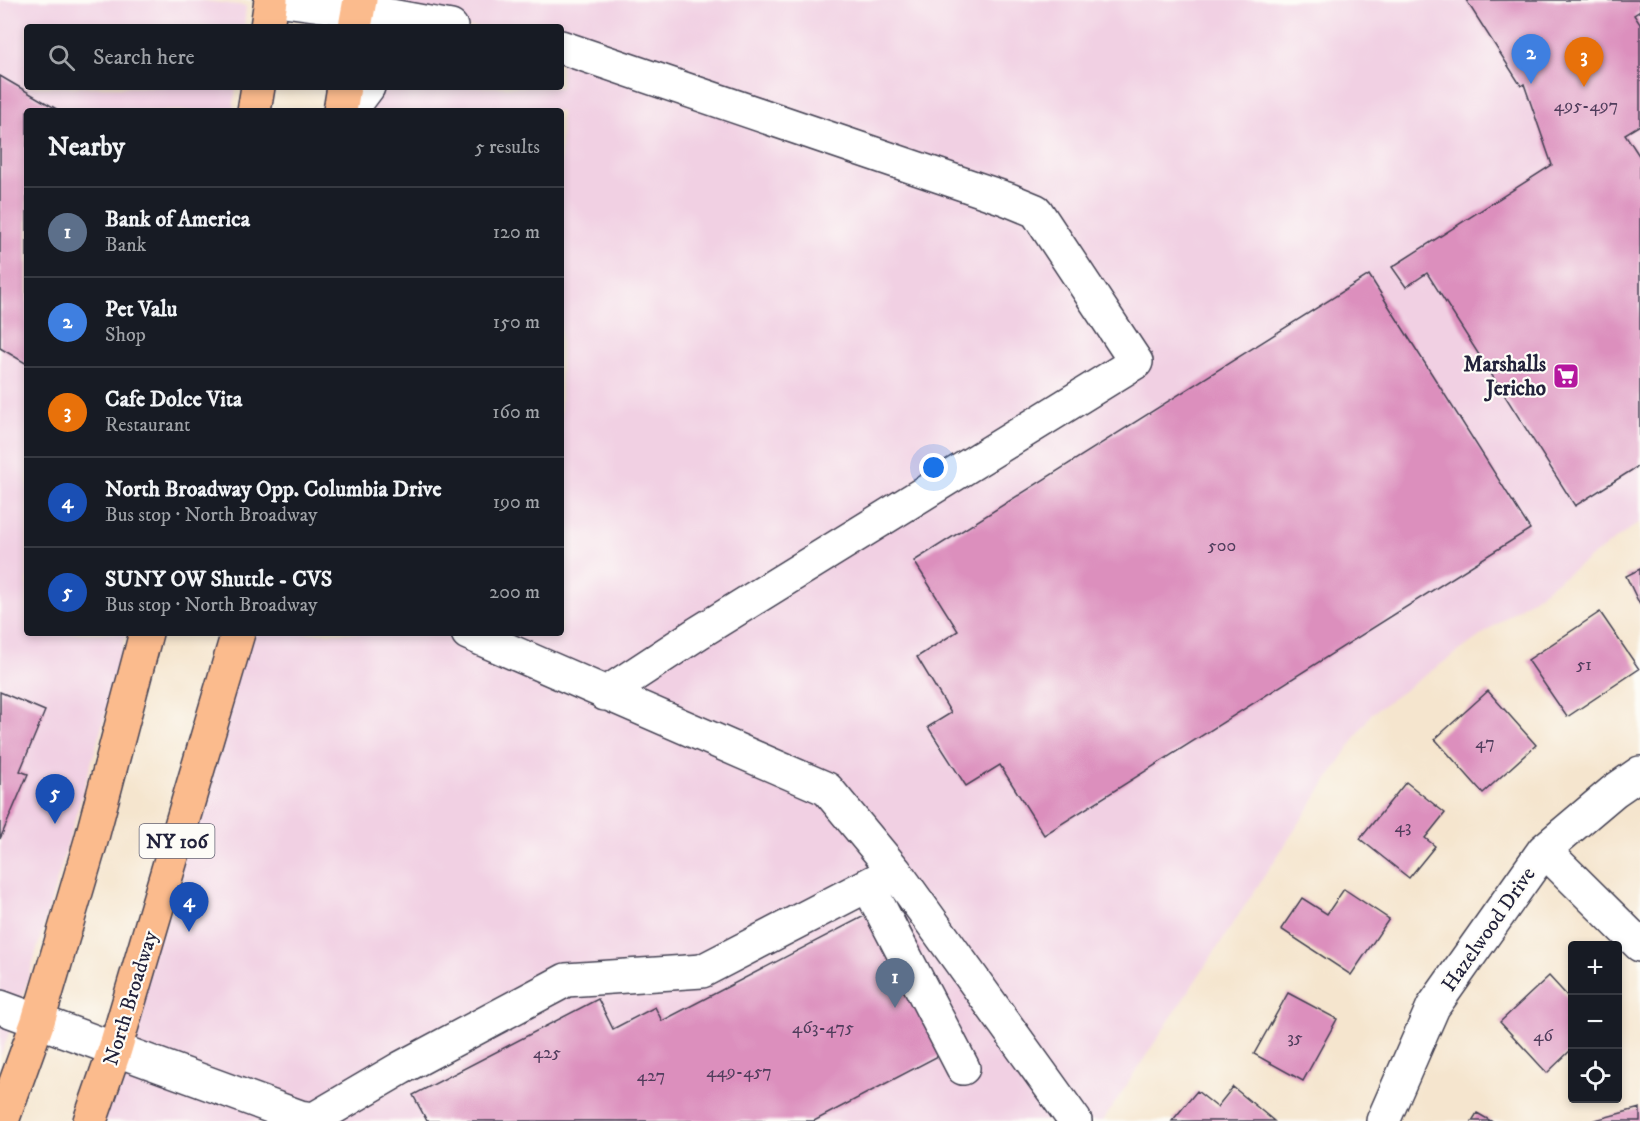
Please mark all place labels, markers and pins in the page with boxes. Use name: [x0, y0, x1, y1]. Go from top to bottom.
pin: 2: [1512, 34, 1550, 84]
pin: 3: [1564, 38, 1604, 87]
place label: Marshalls Jericho: [1463, 352, 1546, 402]
supermarket icon: Marshalls Jericho: [1551, 361, 1581, 391]
pin: 5: [36, 774, 74, 824]
pin: 4: [170, 882, 208, 932]
pin: 1: [876, 958, 914, 1008]

